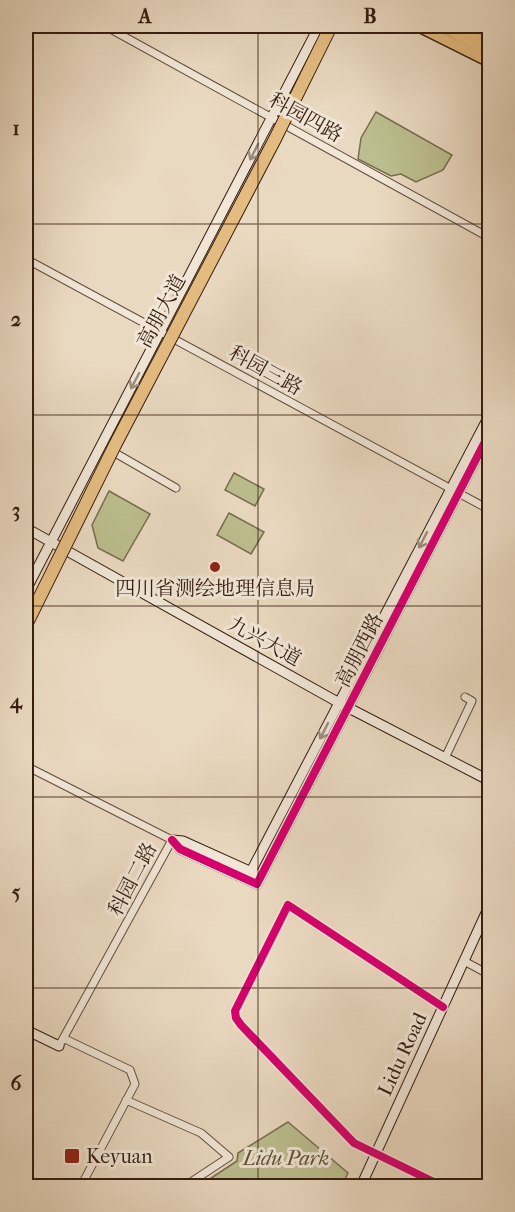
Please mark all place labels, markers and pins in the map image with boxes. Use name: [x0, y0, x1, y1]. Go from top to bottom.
marker: 四川省测绘地理信息局: [208, 560, 222, 574]
place label: 四川省测绘地理信息局: [115, 577, 315, 600]
place label: Keyuan: [86, 1145, 153, 1168]
marker: Keyuan: [63, 1147, 81, 1165]

